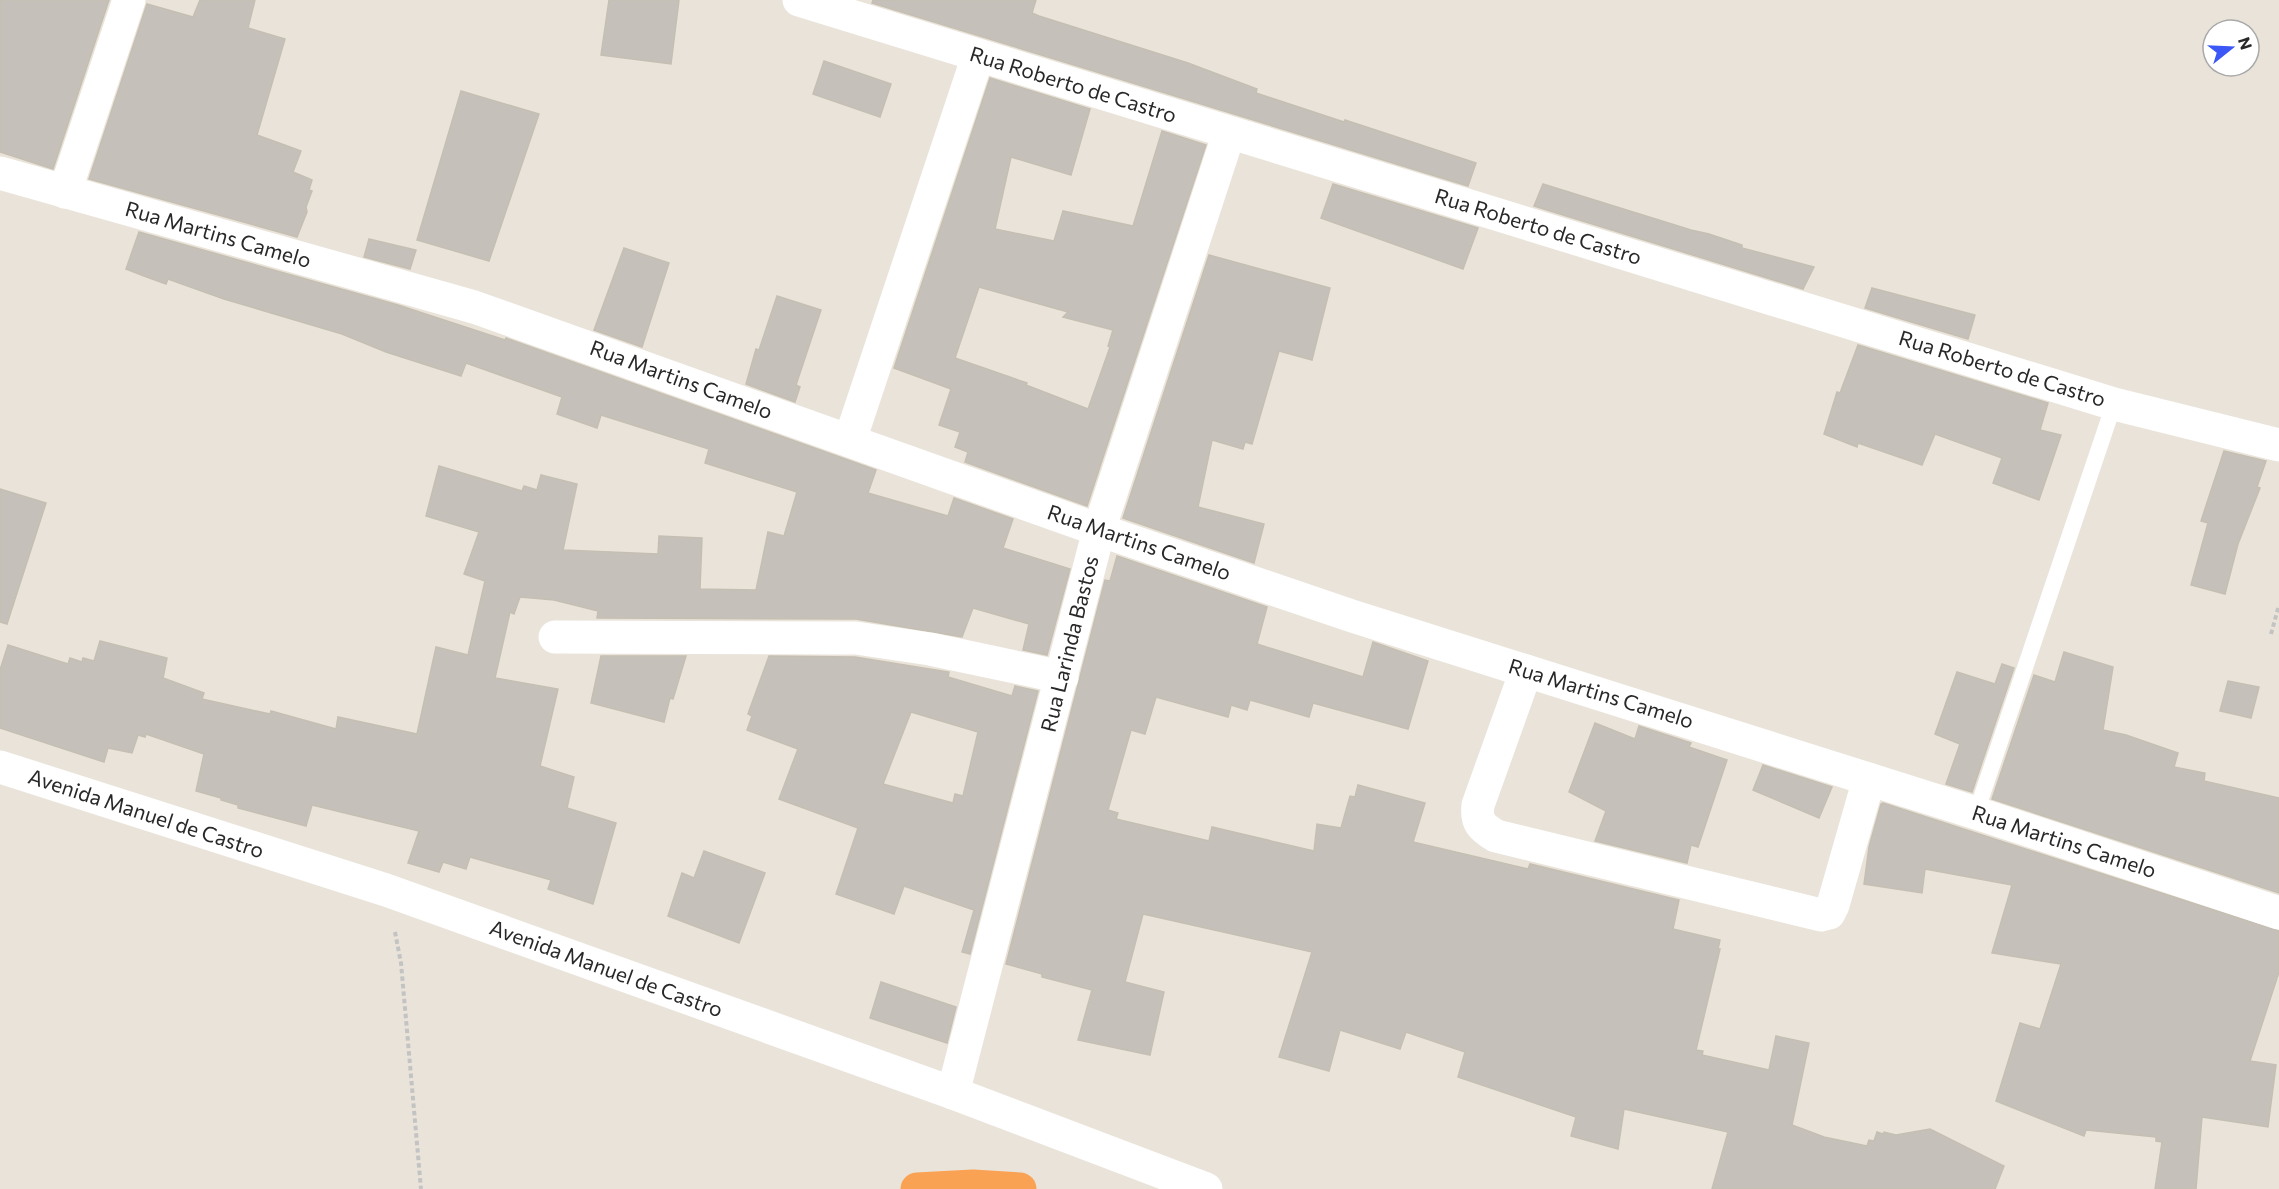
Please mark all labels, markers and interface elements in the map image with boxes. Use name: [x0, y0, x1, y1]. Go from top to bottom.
north arrow: [2201, 18, 2261, 78]
text: N: [2235, 35, 2257, 52]
street label: Rua Roberto de Castro: [967, 40, 1180, 127]
street label: Rua Roberto de Castro: [1432, 182, 1645, 269]
street label: Rua Martins Camelo: [123, 195, 314, 272]
street label: Rua Roberto de Castro: [1896, 324, 2109, 411]
street label: Rua Martins Camelo: [587, 334, 776, 423]
street label: Rua Martins Camelo: [1045, 498, 1234, 585]
street label: Rua Larinda Bastos: [1035, 553, 1103, 734]
street label: Rua Martins Camelo: [1506, 653, 1697, 733]
street label: Avenida Manuel de Castro: [26, 763, 267, 862]
street label: Rua Martins Camelo: [1969, 799, 2160, 882]
street label: Avenida Manuel de Castro: [487, 914, 726, 1021]

